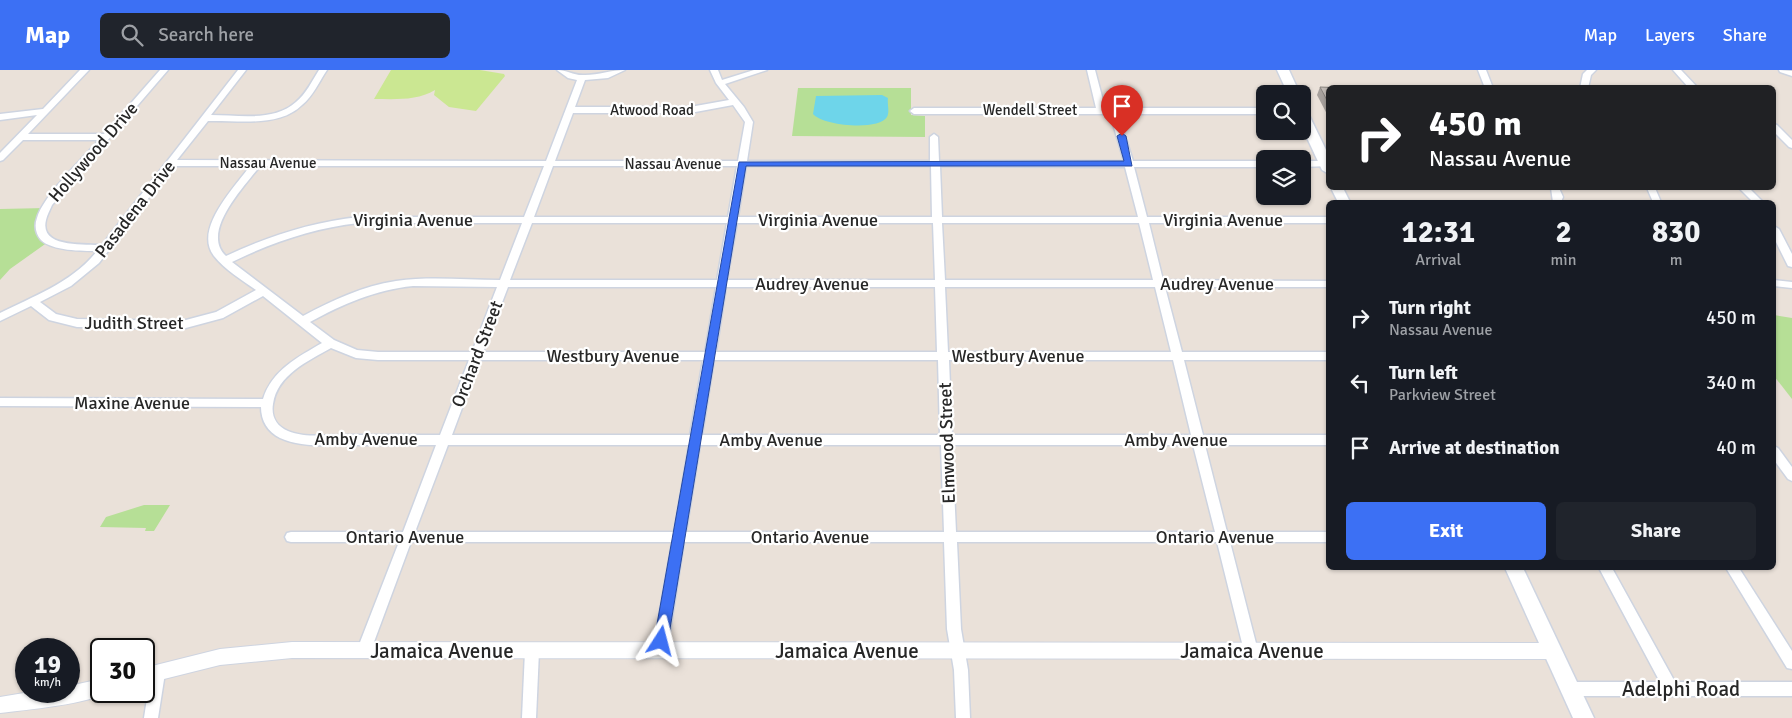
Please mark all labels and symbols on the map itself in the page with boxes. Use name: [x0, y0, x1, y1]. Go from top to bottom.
pin: [1101, 85, 1143, 136]
street label: Hollywood Drive: [44, 97, 142, 207]
street label: Atwood Road: [610, 101, 694, 119]
street label: Wendell Street: [983, 101, 1077, 119]
street label: Nassau Avenue: [220, 154, 316, 172]
street label: Nassau Avenue: [625, 155, 721, 173]
street label: Pasadena Drive: [90, 156, 180, 262]
street label: Virginia Avenue: [353, 209, 473, 231]
street label: Virginia Avenue: [758, 209, 878, 231]
street label: Virginia Avenue: [1163, 209, 1283, 231]
street label: Audrey Avenue: [755, 273, 869, 295]
street label: Audrey Avenue: [1160, 273, 1274, 295]
street label: Orchard Street: [447, 298, 507, 410]
street label: Judith Street: [84, 312, 184, 334]
street label: Westbury Avenue: [547, 345, 679, 367]
street label: Westbury Avenue: [952, 345, 1084, 367]
street label: Elmwood Street: [934, 382, 960, 504]
street label: Maxine Avenue: [74, 392, 190, 414]
street label: Amby Avenue: [314, 428, 418, 450]
street label: Amby Avenue: [719, 429, 823, 451]
street label: Amby Avenue: [1124, 429, 1228, 451]
street label: Ontario Avenue: [346, 526, 464, 548]
street label: Ontario Avenue: [751, 526, 869, 548]
street label: Ontario Avenue: [1156, 526, 1274, 548]
position arrow: [634, 614, 686, 666]
speed limit sign: 30: [90, 638, 155, 703]
street label: Jamaica Avenue: [370, 638, 514, 664]
street label: Jamaica Avenue: [775, 638, 919, 664]
street label: Jamaica Avenue: [1180, 638, 1324, 664]
street label: Adelphi Road: [1622, 676, 1740, 702]

